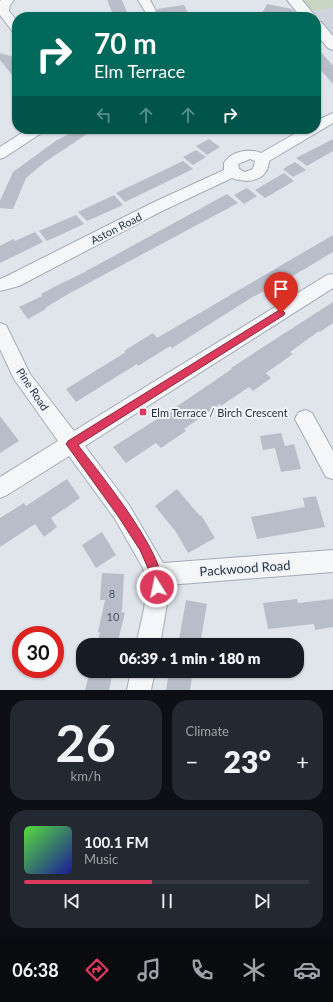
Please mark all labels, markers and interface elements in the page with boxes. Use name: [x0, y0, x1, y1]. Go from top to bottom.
text: 70 m: [94, 26, 157, 60]
icon: right: [28, 28, 80, 80]
text: Elm Terrace: [94, 60, 185, 82]
icon: left: [93, 104, 115, 126]
icon: ahead: [135, 104, 157, 126]
icon: ahead: [177, 104, 199, 126]
icon: right: [219, 104, 241, 126]
street label: Aston Road: [88, 210, 144, 246]
pin: [264, 272, 298, 313]
icon: arrive: [270, 278, 292, 300]
street label: Pine Road: [14, 365, 52, 413]
place label: Elm Terrace / Birch Crescent: [151, 406, 288, 419]
marker: Elm Terrace / Birch Crescent: [138, 407, 148, 417]
street label: Packwood Road: [199, 557, 291, 579]
position arrow: [136, 566, 178, 608]
house number: 8: [109, 587, 115, 600]
house number: 10: [107, 610, 120, 623]
speed limit sign: 30: [12, 626, 64, 678]
text: 06:39 · 1 min · 180 m: [119, 649, 261, 667]
text: 26: [56, 711, 116, 773]
text: Climate: [186, 723, 229, 739]
text: 23°: [224, 743, 271, 779]
text: −: [186, 748, 198, 775]
text: +: [296, 748, 309, 775]
text: km/h: [71, 768, 101, 784]
text: 100.1 FM: [84, 833, 149, 851]
text: Music: [84, 851, 118, 867]
icon: previous: [61, 890, 83, 912]
icon: pause: [156, 890, 178, 912]
icon: next: [251, 890, 273, 912]
icon: directions: [83, 956, 111, 984]
icon: music: [135, 956, 163, 984]
icon: phone: [188, 956, 216, 984]
icon: climate: [240, 956, 268, 984]
icon: car: [293, 956, 321, 984]
text: 06:38: [12, 959, 59, 981]

